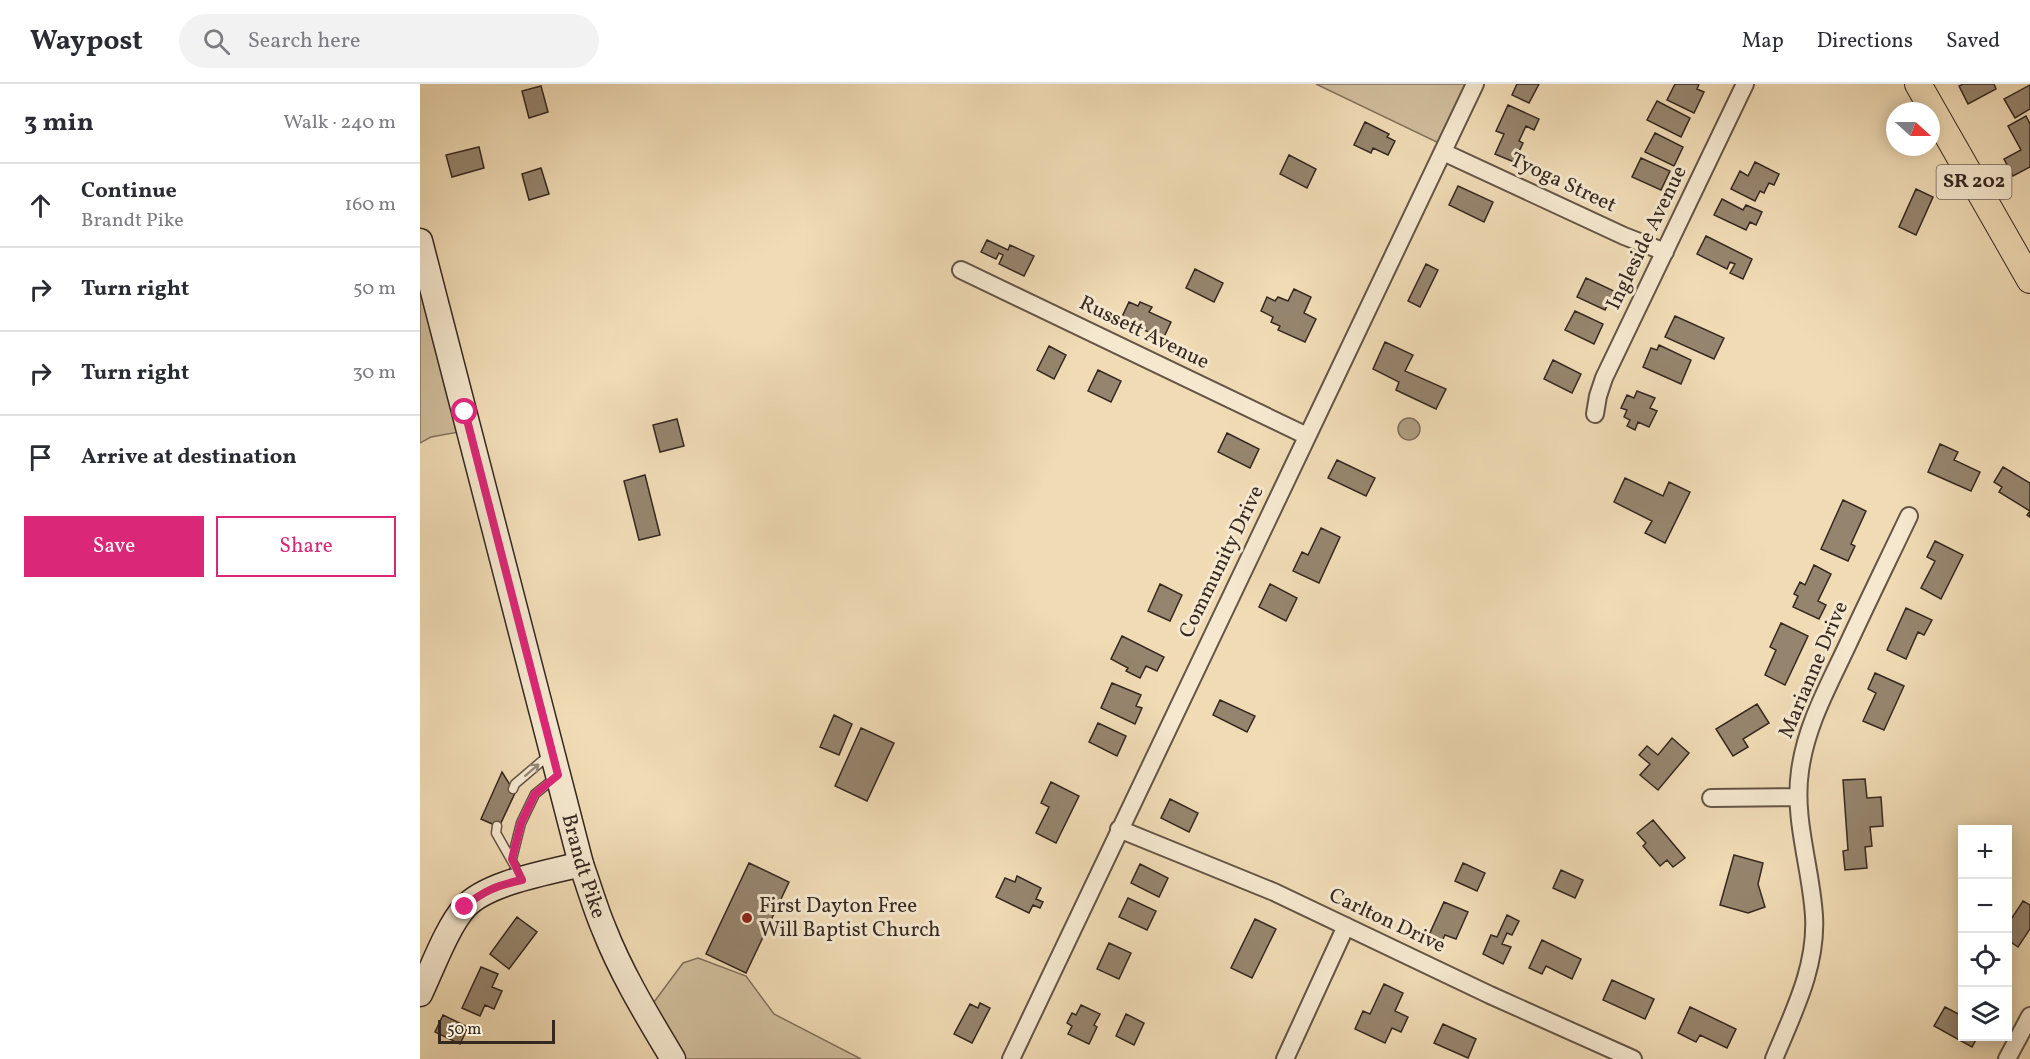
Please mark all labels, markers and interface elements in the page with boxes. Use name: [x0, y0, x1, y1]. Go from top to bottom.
search box: [179, 14, 599, 68]
text: Waypost: [30, 22, 143, 61]
icon: search: [200, 25, 233, 58]
text: Search here: [248, 26, 360, 57]
text: Map: [1742, 27, 1784, 56]
text: Directions: [1817, 27, 1913, 56]
text: Saved: [1946, 27, 2000, 56]
north arrow: [1886, 102, 1940, 156]
text: 3 min: [24, 105, 94, 141]
text: Walk · 240 m: [283, 109, 396, 137]
street label: Tyoga Street: [1505, 146, 1621, 220]
street label: Ingleside Avenue: [1600, 161, 1694, 315]
road number: SR 202: [1936, 165, 2012, 199]
text: Continue: [81, 176, 177, 207]
icon: ahead: [24, 189, 57, 222]
text: 160 m: [344, 191, 396, 219]
text: Brandt Pike: [81, 207, 184, 235]
icon: right: [24, 273, 57, 306]
text: Turn right: [81, 274, 189, 305]
text: 50 m: [353, 275, 396, 303]
street label: Russett Avenue: [1074, 289, 1214, 377]
icon: right: [24, 357, 57, 390]
text: Turn right: [81, 358, 189, 389]
text: 30 m: [352, 359, 396, 387]
route start: [451, 398, 477, 424]
icon: arrive: [24, 441, 57, 474]
text: Arrive at destination: [81, 442, 297, 473]
street label: Community Drive: [1173, 481, 1272, 643]
button: Save: [24, 516, 204, 577]
button: Share: [216, 516, 396, 577]
street label: Marianne Drive: [1772, 597, 1856, 743]
one-way arrow: [524, 763, 539, 777]
street label: Brandt Pike: [554, 811, 613, 922]
map controls: [1958, 825, 2012, 1041]
button: +: [1958, 825, 2012, 879]
button: −: [1958, 879, 2012, 933]
street label: Carlton Drive: [1324, 881, 1450, 961]
place label: First Dayton Free Will Baptist Church: [759, 892, 941, 945]
route end: [451, 893, 477, 919]
marker: First Dayton Free Will Baptist Church: [740, 911, 754, 925]
button: locate: [1958, 933, 2012, 987]
button: layers: [1958, 987, 2012, 1041]
scale bar: [438, 1017, 555, 1044]
text: 50 m: [447, 1019, 481, 1041]

